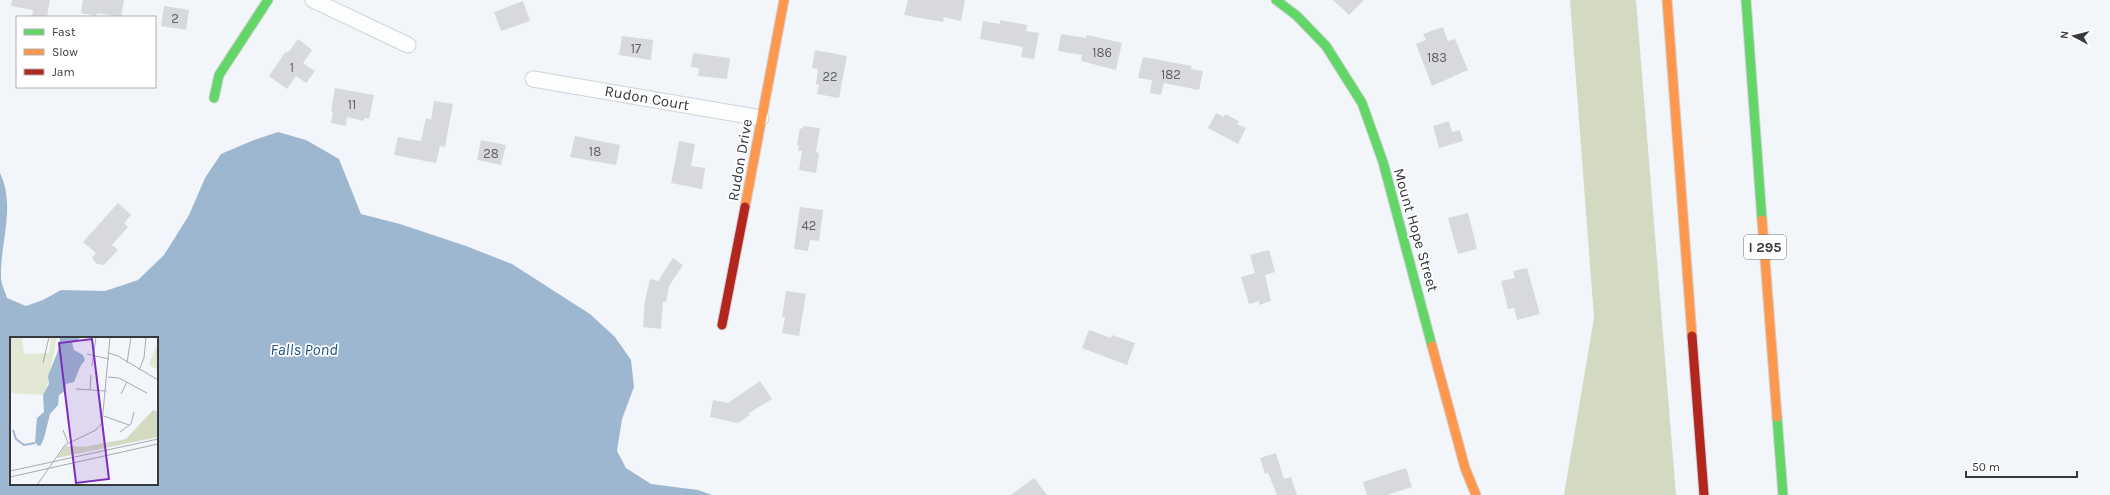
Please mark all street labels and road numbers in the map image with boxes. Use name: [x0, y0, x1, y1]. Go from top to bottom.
street label: Rudon Court: [603, 82, 691, 114]
street label: Rudon Drive: [724, 118, 756, 202]
street label: Mount Hope Street: [1390, 166, 1442, 294]
road number: I 295: [1744, 235, 1786, 259]

